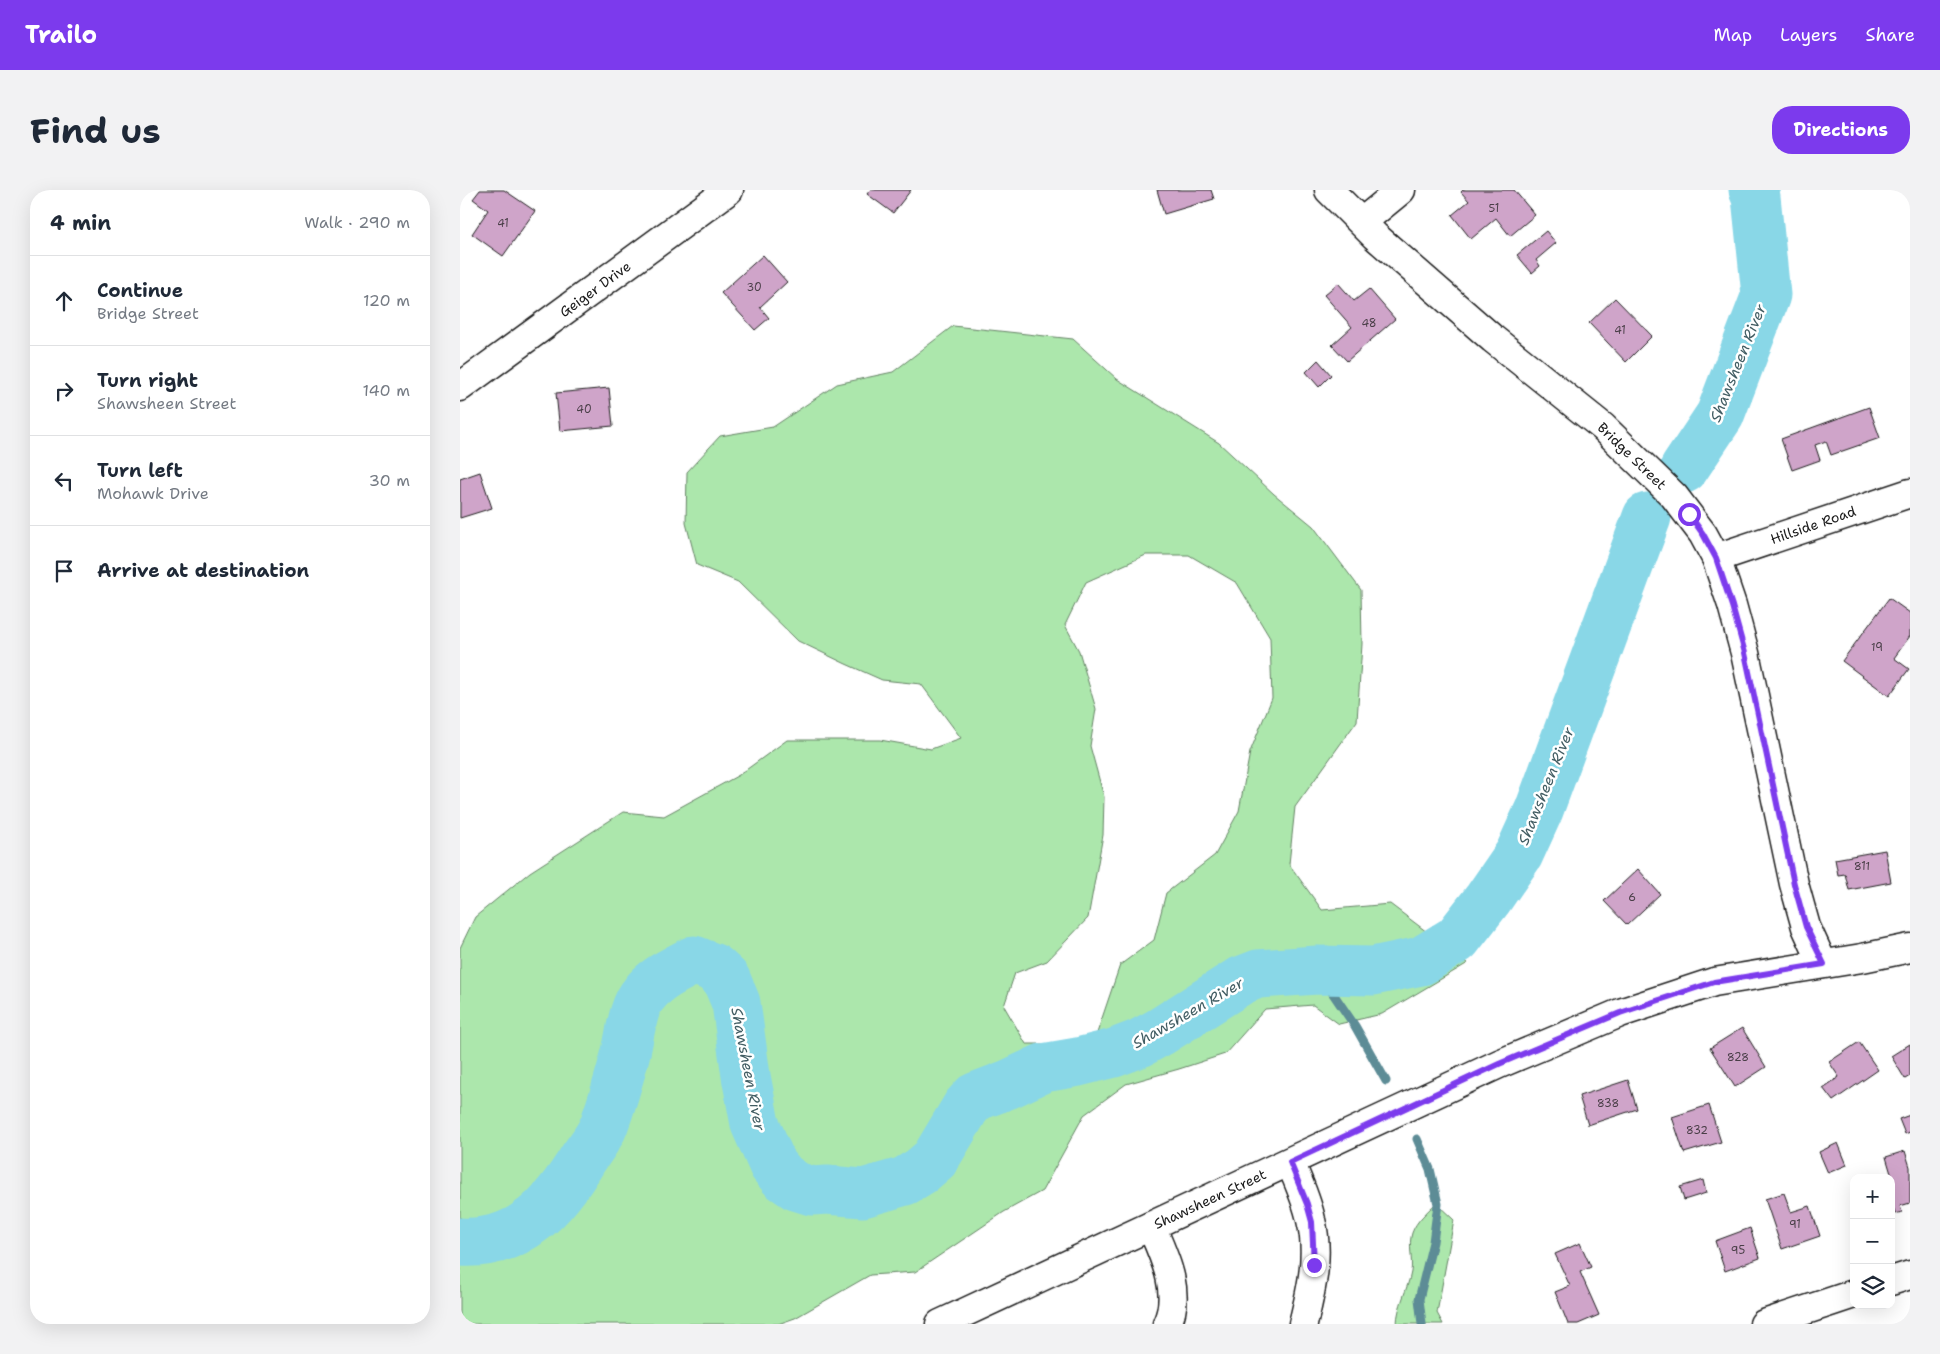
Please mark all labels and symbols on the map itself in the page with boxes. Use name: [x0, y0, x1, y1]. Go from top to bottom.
house number: 51: [1489, 201, 1499, 216]
house number: 41: [497, 216, 509, 231]
street label: Geiger Drive: [556, 257, 634, 321]
house number: 30: [746, 280, 762, 295]
water label: Shawsheen River: [1705, 300, 1771, 425]
house number: 48: [1361, 316, 1377, 331]
house number: 41: [1614, 323, 1626, 338]
house number: 40: [576, 402, 592, 417]
street label: Bridge Street: [1594, 419, 1670, 493]
street label: Hillside Road: [1768, 502, 1858, 548]
route start: [1678, 503, 1701, 526]
house number: 19: [1871, 640, 1883, 655]
water label: Shawsheen River: [1513, 723, 1579, 848]
house number: 811: [1854, 859, 1870, 874]
house number: 6: [1628, 890, 1636, 905]
water label: Shawsheen River: [1129, 973, 1248, 1053]
water label: Shawsheen River: [726, 1006, 770, 1133]
house number: 828: [1727, 1050, 1749, 1065]
house number: 838: [1597, 1096, 1619, 1111]
house number: 832: [1686, 1123, 1708, 1138]
street label: Shawsheen Street: [1151, 1165, 1269, 1233]
house number: 91: [1789, 1217, 1801, 1232]
house number: 95: [1731, 1243, 1745, 1258]
route end: [1303, 1254, 1326, 1277]

